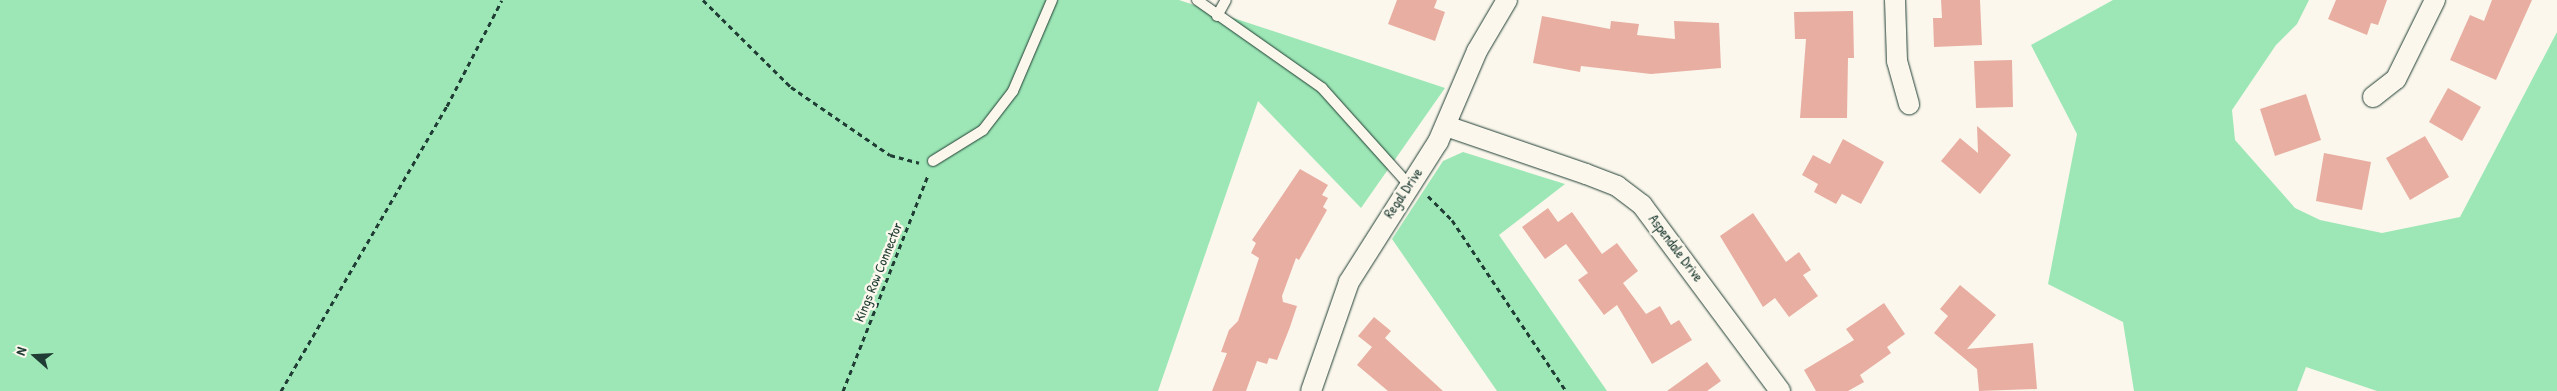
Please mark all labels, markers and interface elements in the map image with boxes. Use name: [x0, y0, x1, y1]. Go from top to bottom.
street label: Regal Drive: [1380, 165, 1426, 221]
street label: Aspendale Drive: [1645, 211, 1707, 285]
street label: Kings Row Connector: [850, 220, 906, 324]
north arrow: [10, 331, 60, 381]
text: N: [10, 344, 31, 358]

